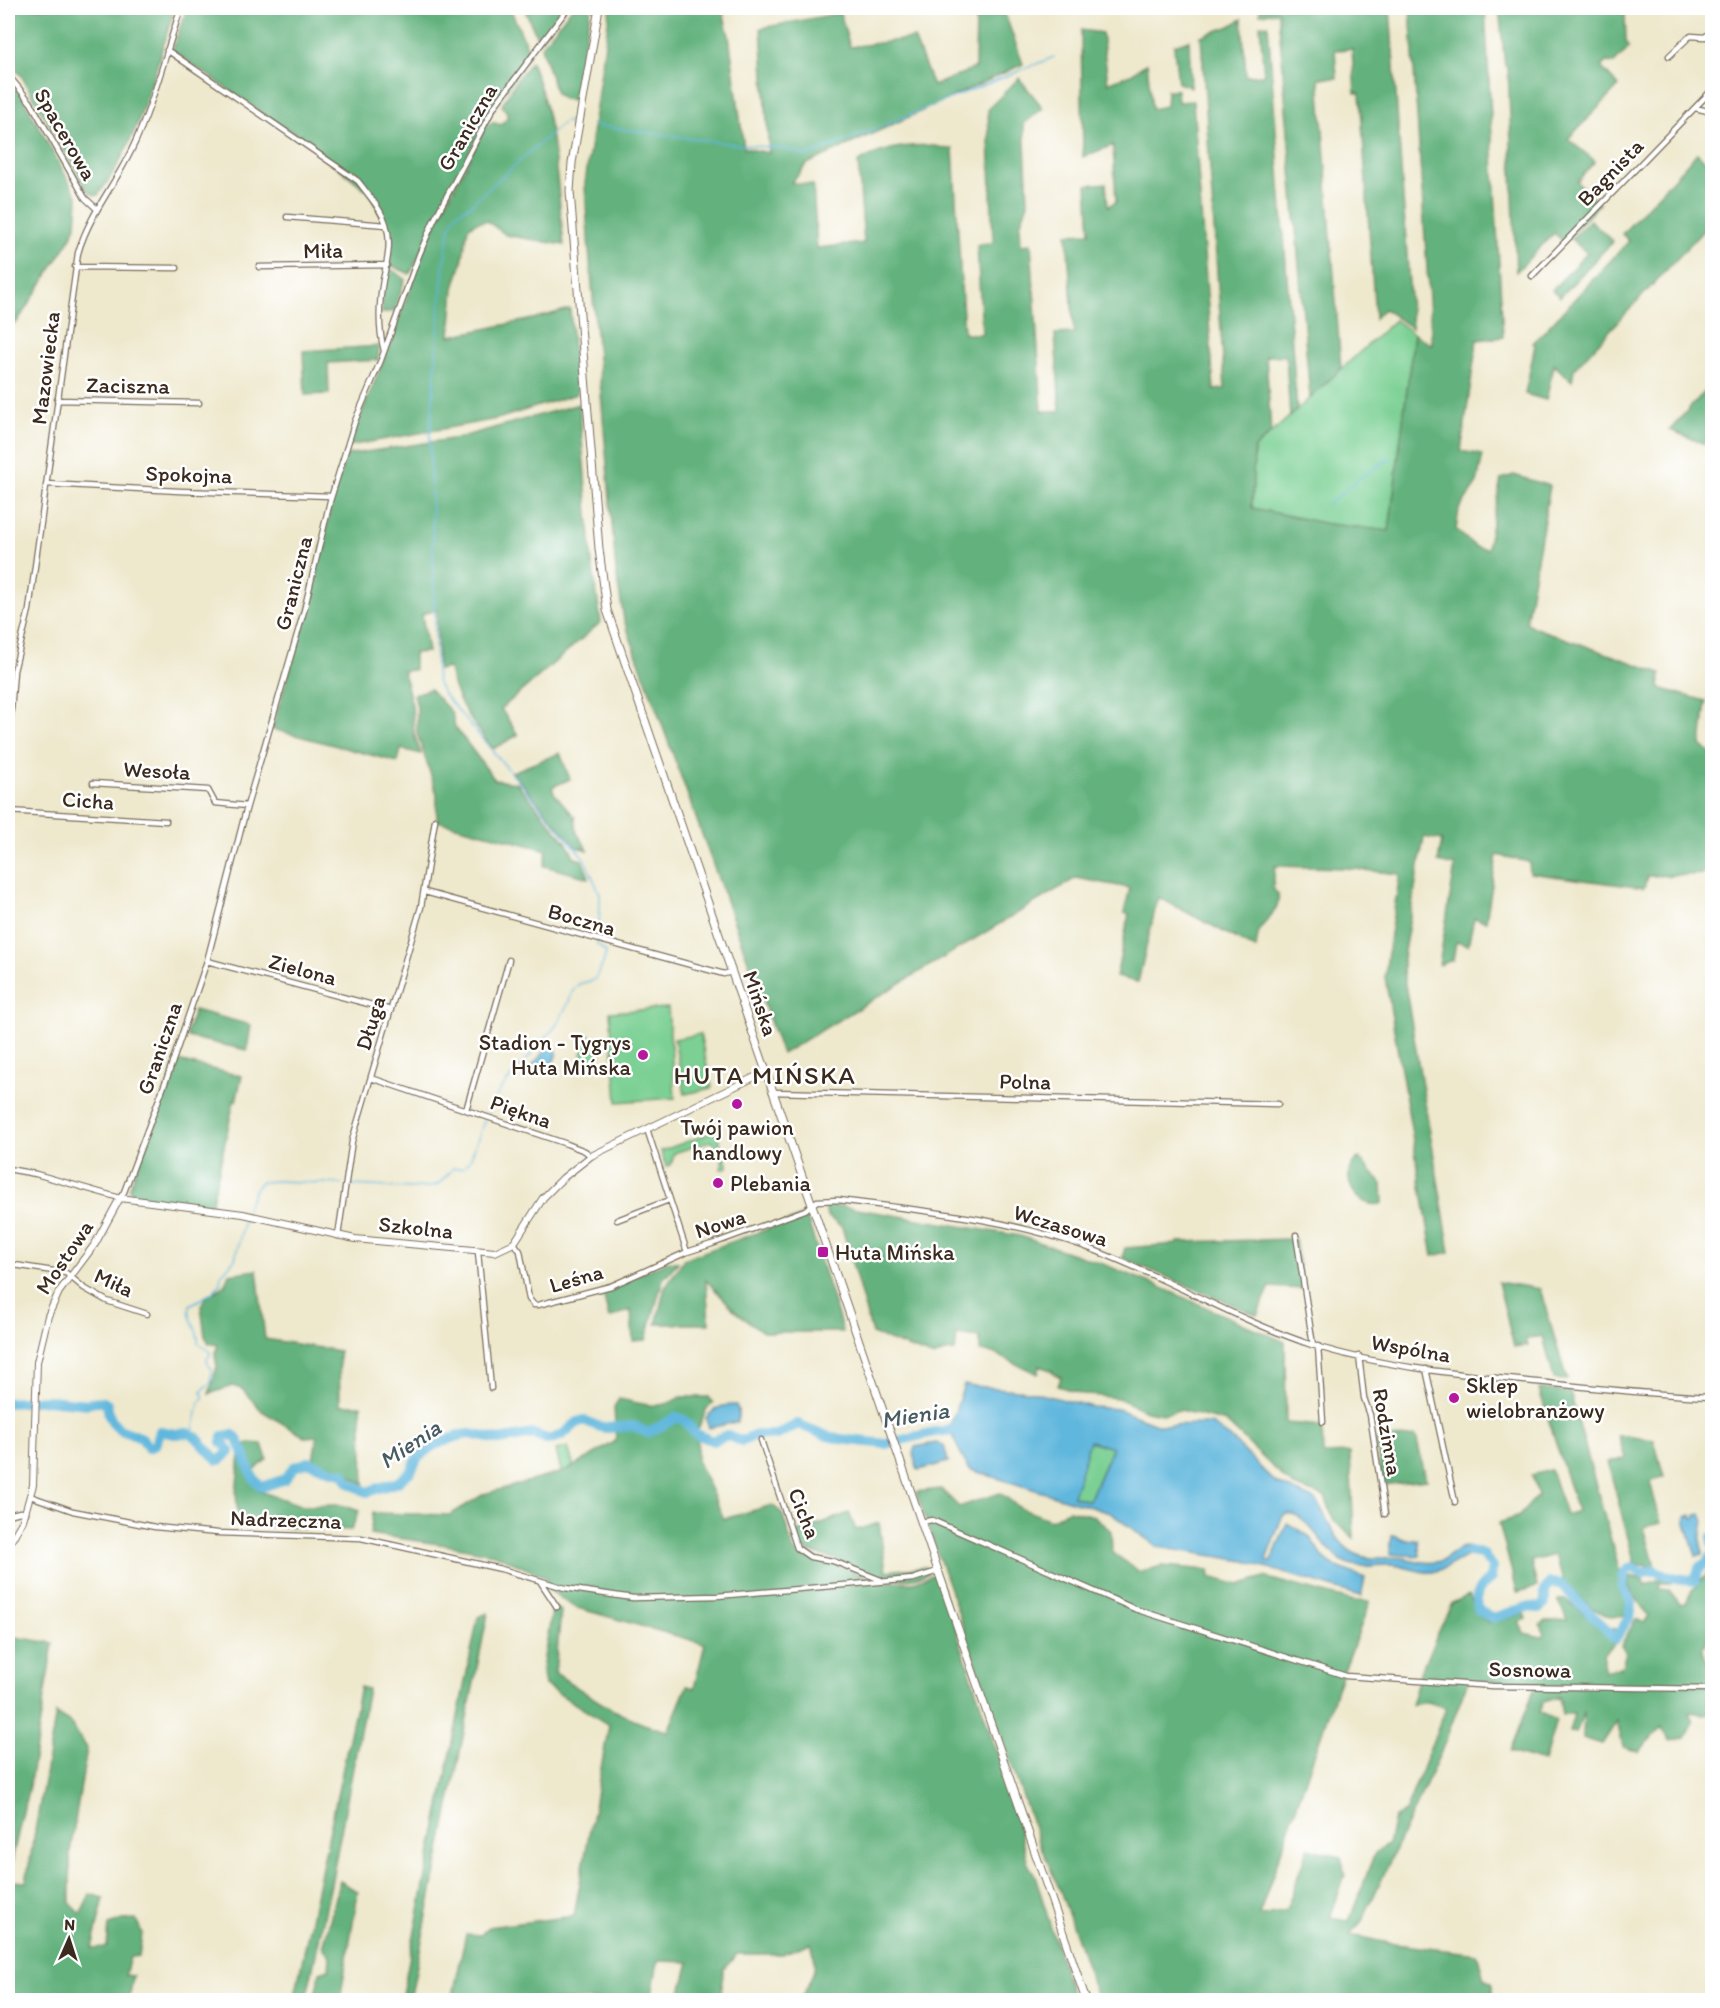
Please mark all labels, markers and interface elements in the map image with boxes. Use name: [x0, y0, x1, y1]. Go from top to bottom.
street label: Graniczna: [432, 78, 504, 176]
street label: Spacerowa: [28, 83, 103, 186]
street label: Bagnista: [1572, 132, 1650, 212]
street label: Miła: [303, 237, 343, 264]
street label: Mazowiecka: [25, 310, 66, 426]
street label: Zaciszna: [86, 371, 171, 400]
street label: Spokojna: [145, 459, 233, 490]
street label: Graniczna: [269, 533, 318, 633]
street label: Wesoła: [123, 755, 192, 786]
street label: Cicha: [61, 785, 115, 816]
street label: Boczna: [545, 897, 619, 942]
street label: Zielona: [266, 947, 340, 992]
street label: Mińska: [737, 967, 784, 1039]
street label: Długa: [350, 993, 391, 1053]
street label: Graniczna: [131, 998, 188, 1098]
place label: Stadion - Tygrys Huta Mińska: [479, 1029, 632, 1081]
marker: Stadion - Tygrys Huta Mińska: [636, 1048, 650, 1062]
district label: HUTA MIŃSKA: [674, 1059, 856, 1091]
street label: Polna: [999, 1068, 1051, 1095]
street label: Piękna: [487, 1089, 555, 1134]
marker: Twój pawion handlowy: [730, 1097, 744, 1111]
place label: Twój pawion handlowy: [680, 1114, 794, 1166]
place label: Plebania: [730, 1170, 812, 1197]
marker: Plebania: [711, 1176, 725, 1190]
street label: Wczasowa: [1010, 1198, 1112, 1253]
street label: Nowa: [691, 1203, 749, 1244]
street label: Szkolna: [377, 1210, 455, 1245]
street label: Mostowa: [30, 1214, 99, 1300]
place label: Huta Mińska: [835, 1239, 955, 1266]
marker: Huta Mińska: [816, 1245, 830, 1259]
street label: Leśna: [546, 1258, 606, 1299]
street label: Miła: [90, 1262, 138, 1303]
street label: Wspólna: [1369, 1328, 1453, 1369]
place label: Sklep wielobranżowy: [1466, 1372, 1605, 1424]
street label: Rodzinna: [1367, 1386, 1409, 1479]
marker: Sklep wielobranżowy: [1447, 1391, 1461, 1405]
water label: Mienia: [879, 1395, 952, 1434]
water label: Mienia: [373, 1412, 447, 1475]
street label: Cicha: [782, 1484, 827, 1543]
street label: Nadrzeczna: [230, 1504, 343, 1535]
street label: Sosnowa: [1488, 1655, 1572, 1684]
north arrow: [39, 1909, 99, 1969]
text: N: [64, 1915, 76, 1934]

